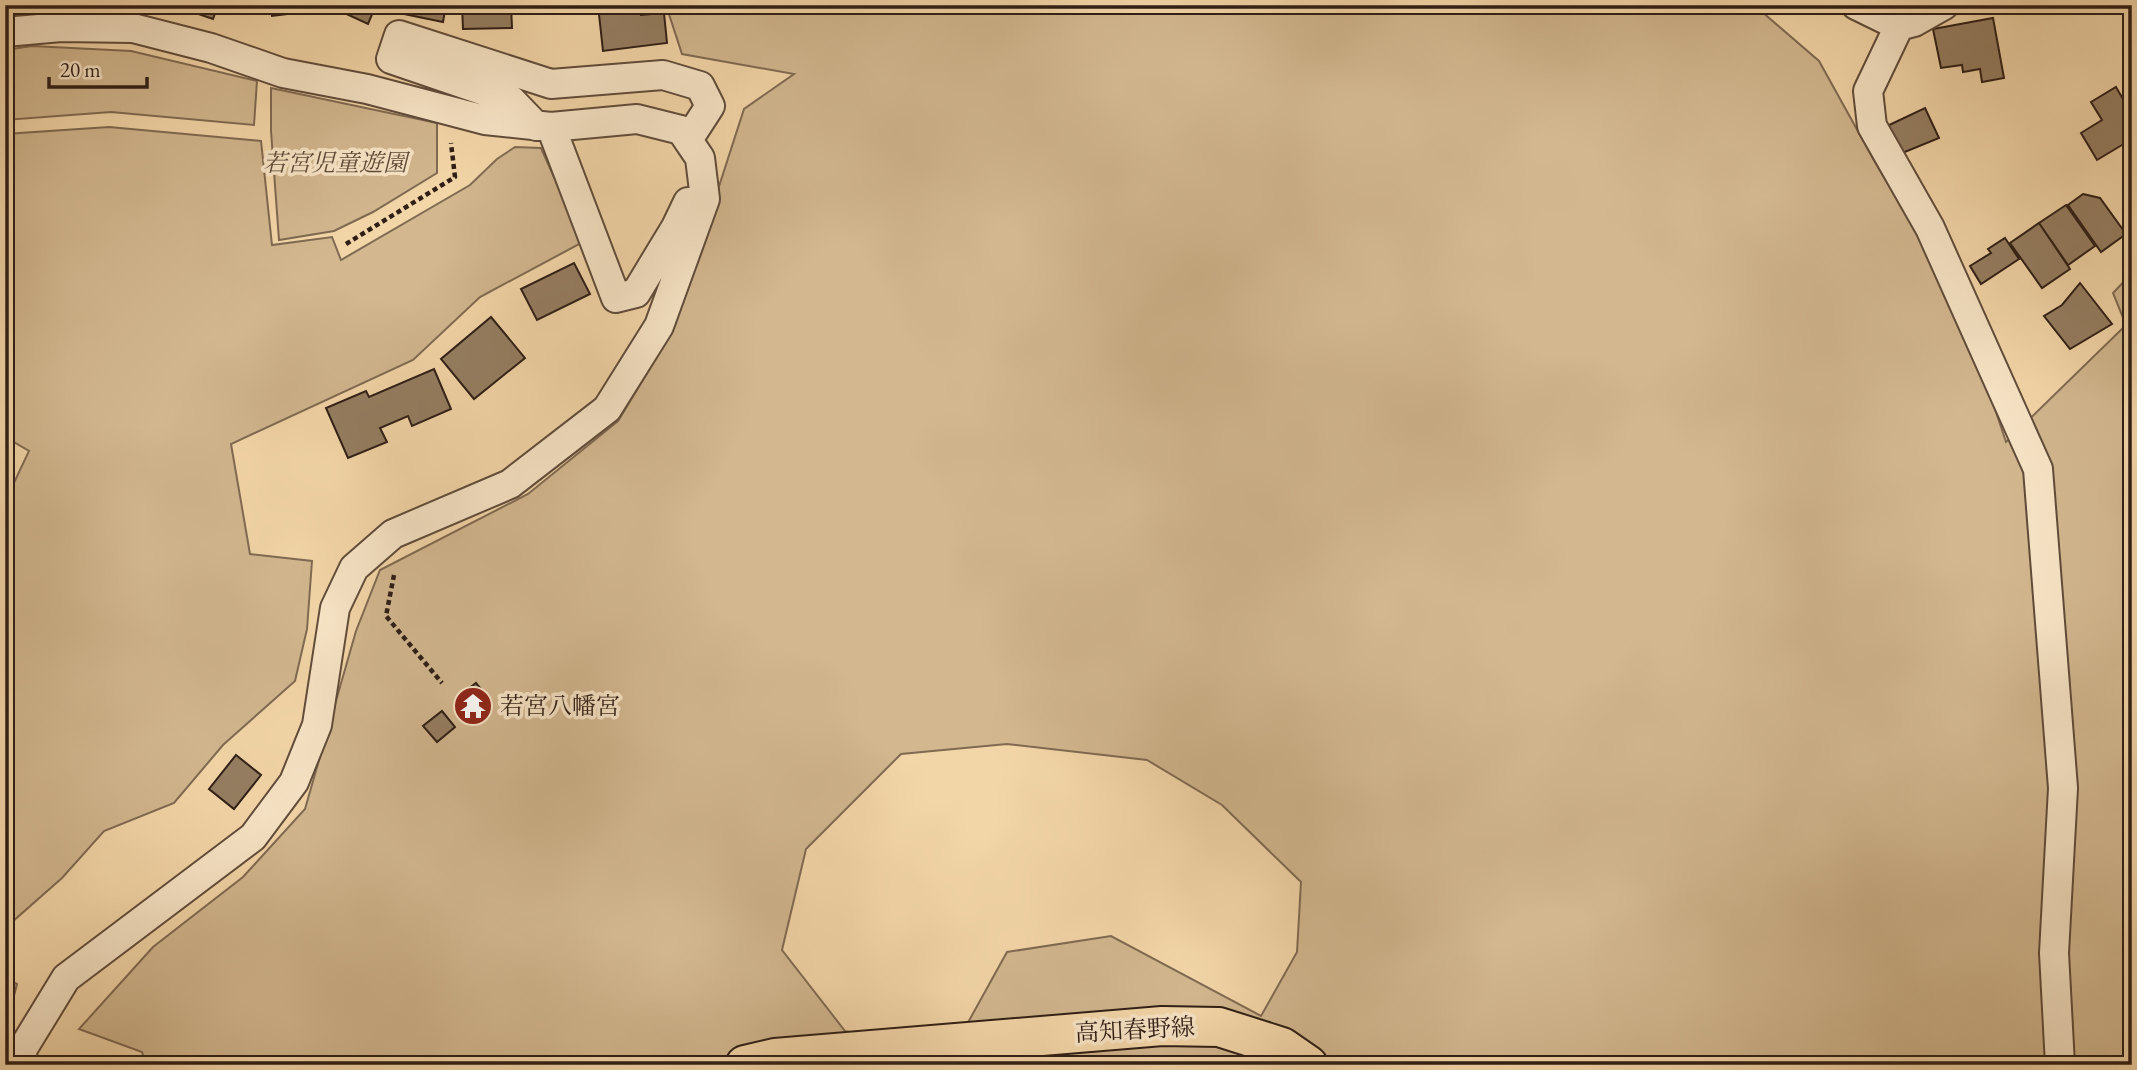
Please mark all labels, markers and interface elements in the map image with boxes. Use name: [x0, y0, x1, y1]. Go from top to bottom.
scale bar: [49, 46, 147, 90]
text: 20 m: [60, 56, 101, 83]
park label: 若宮児童遊園: [263, 147, 411, 178]
temple icon: 若宮八幡宮: [452, 685, 494, 727]
place label: 若宮八幡宮: [500, 690, 620, 721]
street label: 高知春野線: [1074, 1011, 1196, 1048]

